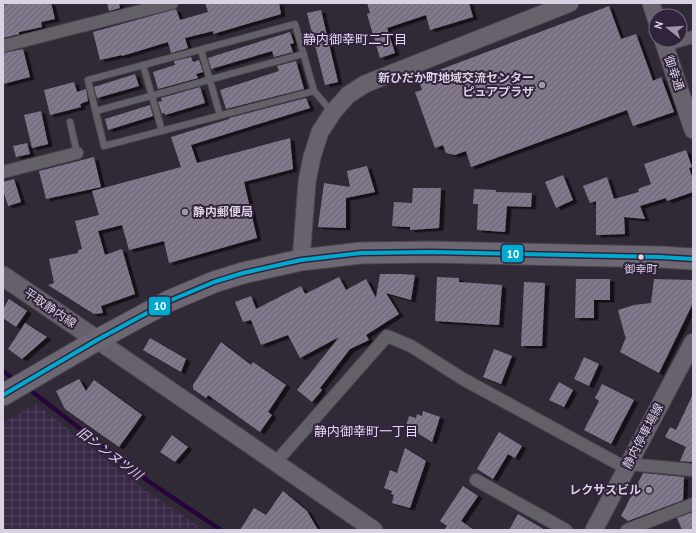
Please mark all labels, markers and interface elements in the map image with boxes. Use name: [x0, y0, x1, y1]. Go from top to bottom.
north arrow: [648, 8, 688, 48]
text: N: [651, 20, 666, 31]
district label: 静内御幸町二丁目: [303, 31, 407, 48]
street label: 御幸通: [662, 53, 687, 92]
place label: 新ひだか町地域交流センター ピュアプラザ: [378, 70, 534, 99]
marker: 新ひだか町地域交流センター ピュアプラザ: [537, 80, 547, 90]
place label: 静内郵便局: [193, 204, 253, 219]
marker: 静内郵便局: [180, 207, 190, 217]
line badge: 10: [501, 244, 524, 263]
text: 10: [507, 247, 519, 261]
marker: 御幸町: [636, 252, 646, 262]
place label: 御幸町: [624, 262, 658, 276]
street label: 平取静内線: [21, 285, 79, 331]
line badge: 10: [148, 296, 171, 316]
text: 10: [154, 299, 166, 313]
street label: 静内停車場線: [619, 400, 666, 471]
water label: 旧シンヌツ川: [73, 423, 148, 485]
district label: 静内御幸町一丁目: [314, 423, 418, 440]
place label: レクサスビル: [569, 482, 641, 497]
marker: レクサスビル: [644, 485, 654, 495]

